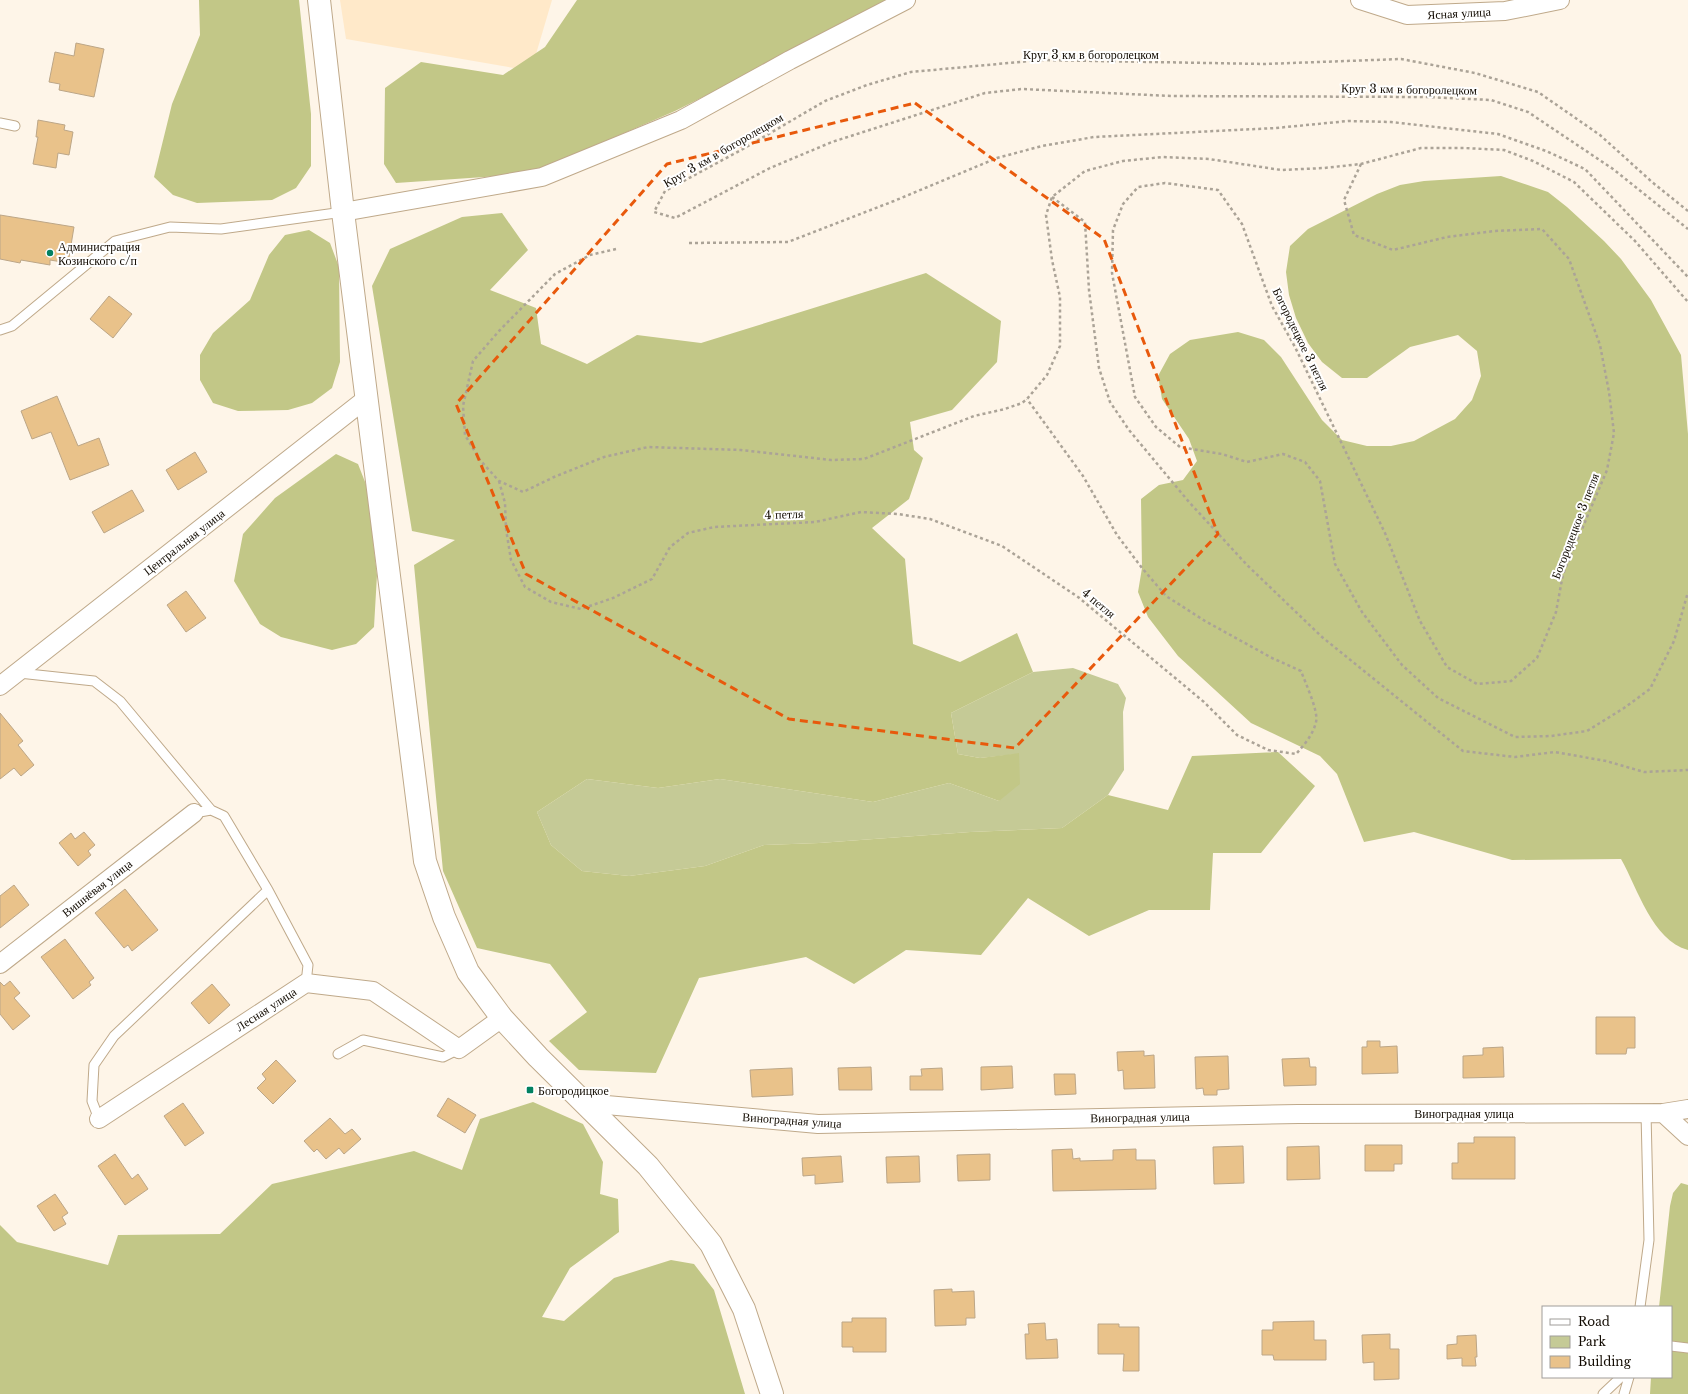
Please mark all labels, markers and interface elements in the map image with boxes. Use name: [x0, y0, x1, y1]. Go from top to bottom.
street label: Ясная улица: [1427, 4, 1492, 22]
street label: Круг 3 км в богоролецком: [1023, 47, 1159, 62]
street label: Круг 3 км в богоролецком: [1341, 80, 1477, 98]
street label: Круг 3 км в богоролецком: [660, 109, 786, 190]
place label: Администрация Козинского с/п: [58, 239, 141, 268]
marker: Администрация Козинского с/п: [45, 248, 55, 258]
street label: Богородецкое 3 петля: [1270, 285, 1333, 393]
street label: Богородецкое 3 петля: [1548, 470, 1602, 581]
street label: Центральная улица: [140, 505, 228, 578]
street label: 4 петля: [764, 506, 804, 522]
street label: 4 петля: [1079, 585, 1119, 621]
street label: Вишнёвая улица: [59, 856, 136, 920]
street label: Лесная улица: [233, 983, 300, 1034]
place label: Богородицкое: [538, 1083, 609, 1098]
marker: Богородицкое: [525, 1085, 535, 1095]
street label: Виноградная улица: [1414, 1106, 1514, 1121]
street label: Виноградная улица: [742, 1109, 843, 1131]
street label: Виноградная улица: [1090, 1109, 1191, 1125]
legend: [1542, 1306, 1672, 1378]
text: Road: [1578, 1314, 1610, 1329]
text: Park: [1578, 1334, 1606, 1349]
text: Building: [1578, 1354, 1632, 1369]

